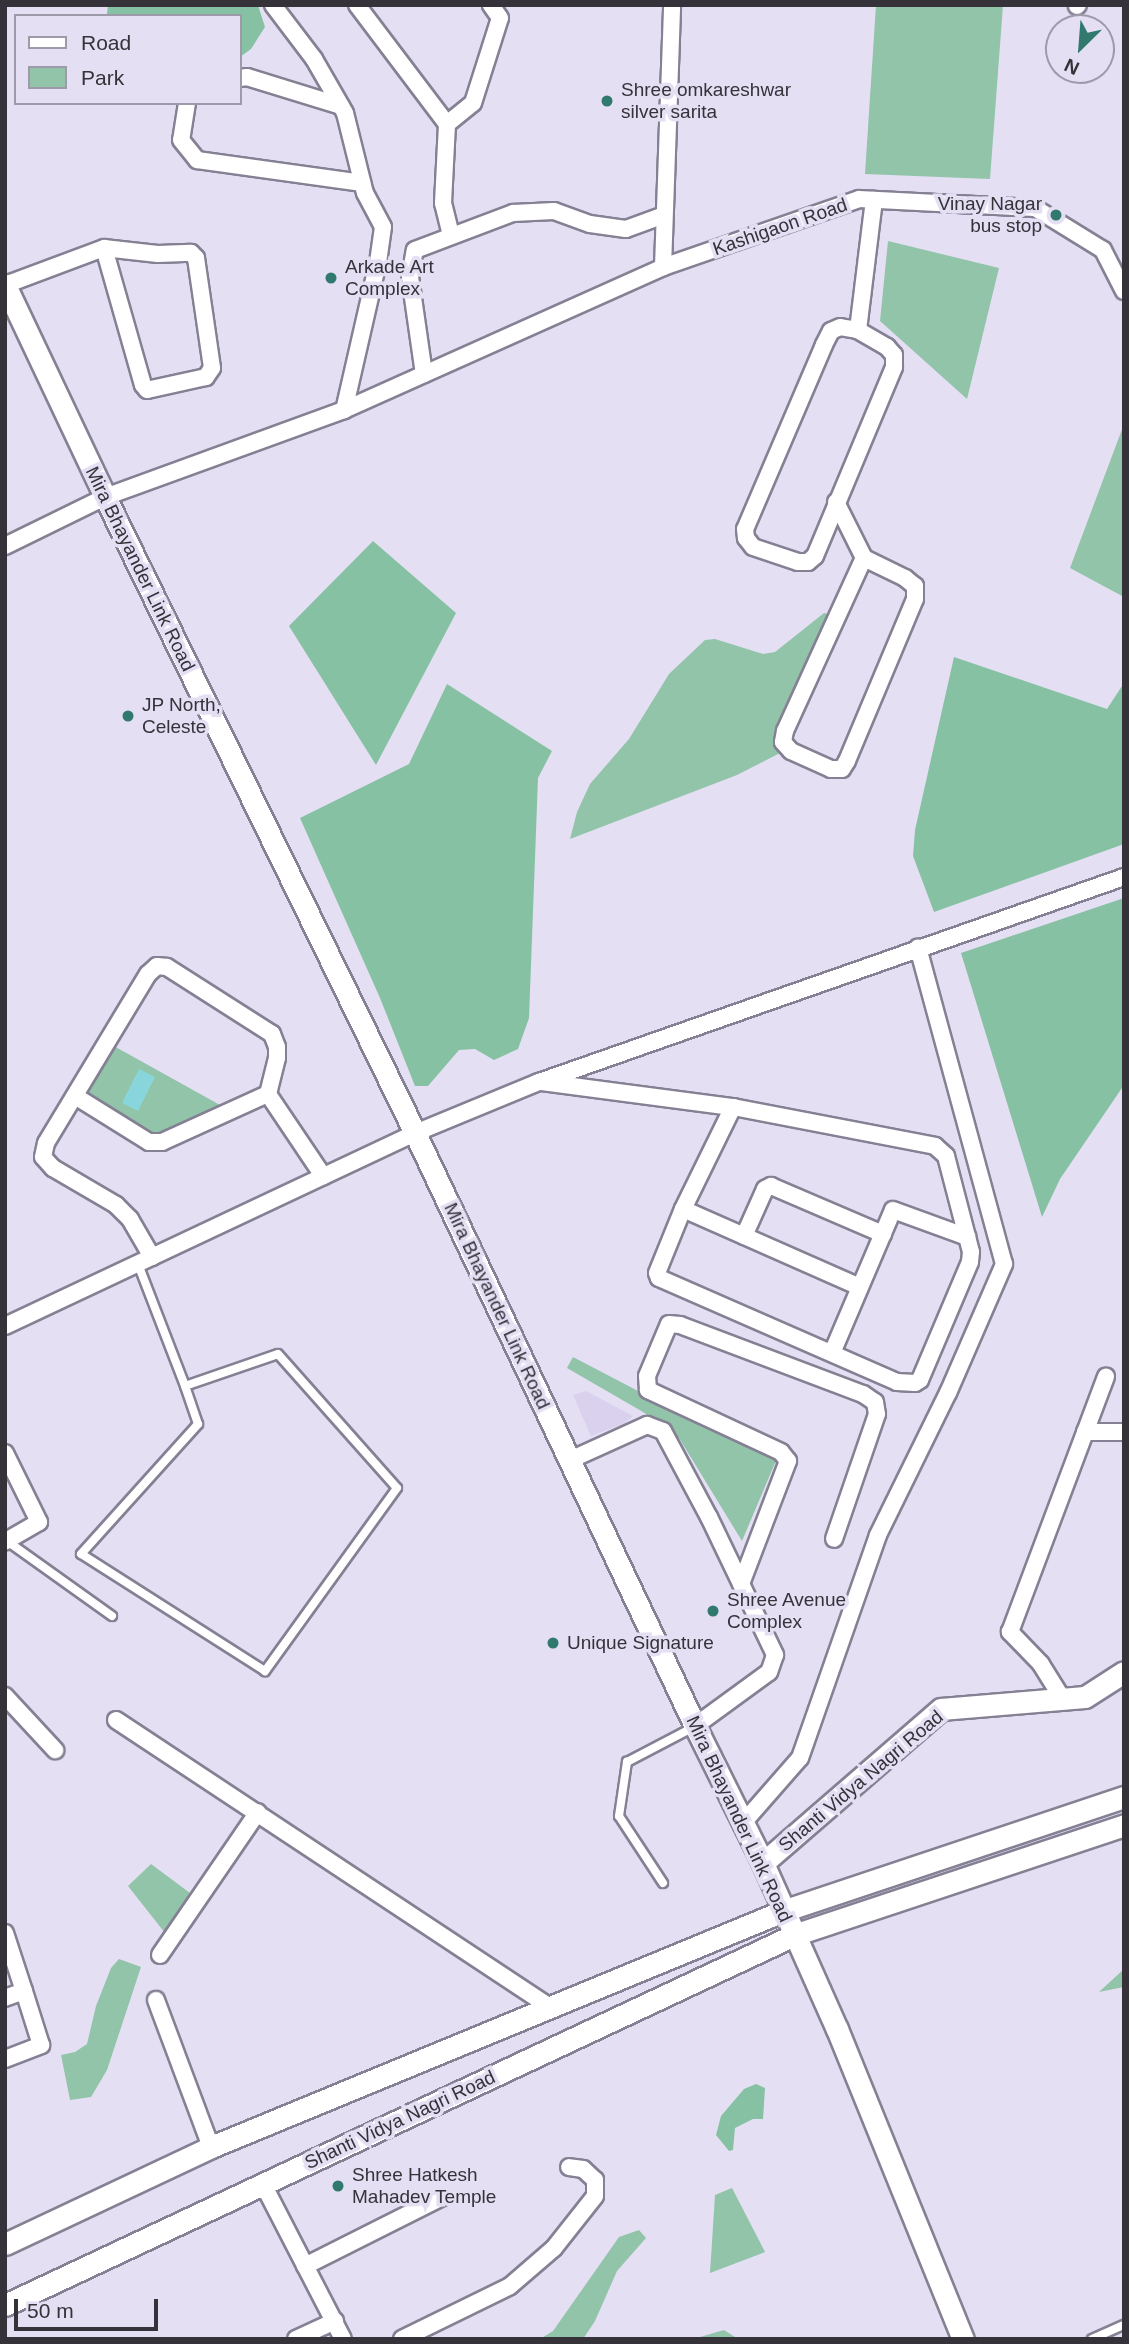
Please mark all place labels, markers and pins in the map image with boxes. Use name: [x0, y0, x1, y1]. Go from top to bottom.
place label: Shree omkareshwar silver sarita: [621, 79, 791, 123]
marker: Shree omkareshwar silver sarita: [599, 93, 615, 109]
place label: Vinay Nagar bus stop: [938, 193, 1042, 237]
marker: Vinay Nagar bus stop: [1048, 207, 1064, 223]
place label: Arkade Art Complex: [345, 256, 435, 300]
marker: Arkade Art Complex: [323, 270, 339, 286]
place label: JP North, Celeste: [142, 694, 221, 738]
marker: JP North, Celeste: [120, 708, 136, 724]
place label: Shree Avenue Complex: [727, 1589, 847, 1633]
marker: Shree Avenue Complex: [705, 1603, 721, 1619]
place label: Unique Signature: [567, 1632, 714, 1654]
marker: Unique Signature: [545, 1635, 561, 1651]
place label: Shree Hatkesh Mahadev Temple: [352, 2164, 497, 2208]
marker: Shree Hatkesh Mahadev Temple: [330, 2178, 346, 2194]

